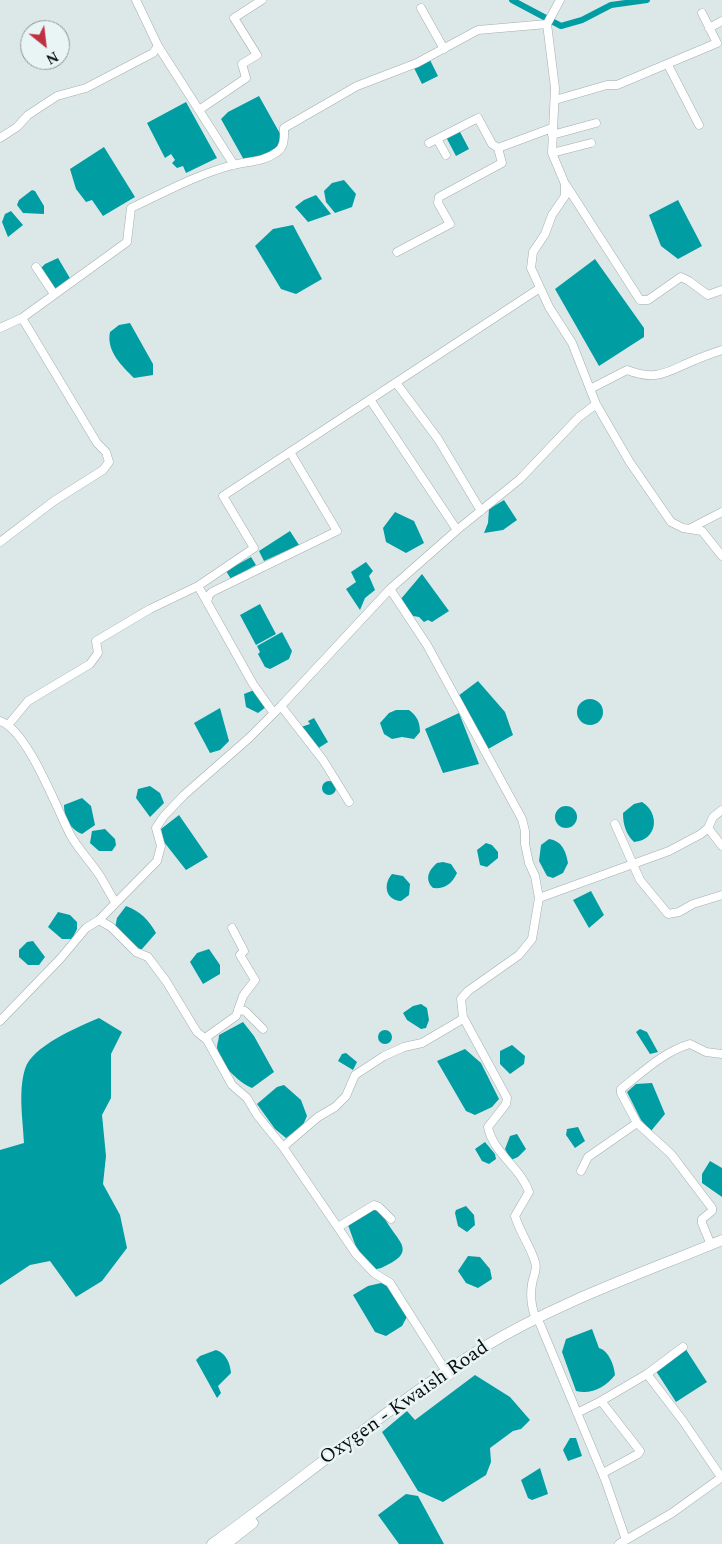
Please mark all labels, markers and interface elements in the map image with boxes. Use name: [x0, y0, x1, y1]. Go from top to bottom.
north arrow: [20, 20, 70, 70]
text: N: [42, 46, 62, 70]
street label: Oxygen - Kwaish Road: [316, 1337, 494, 1471]

